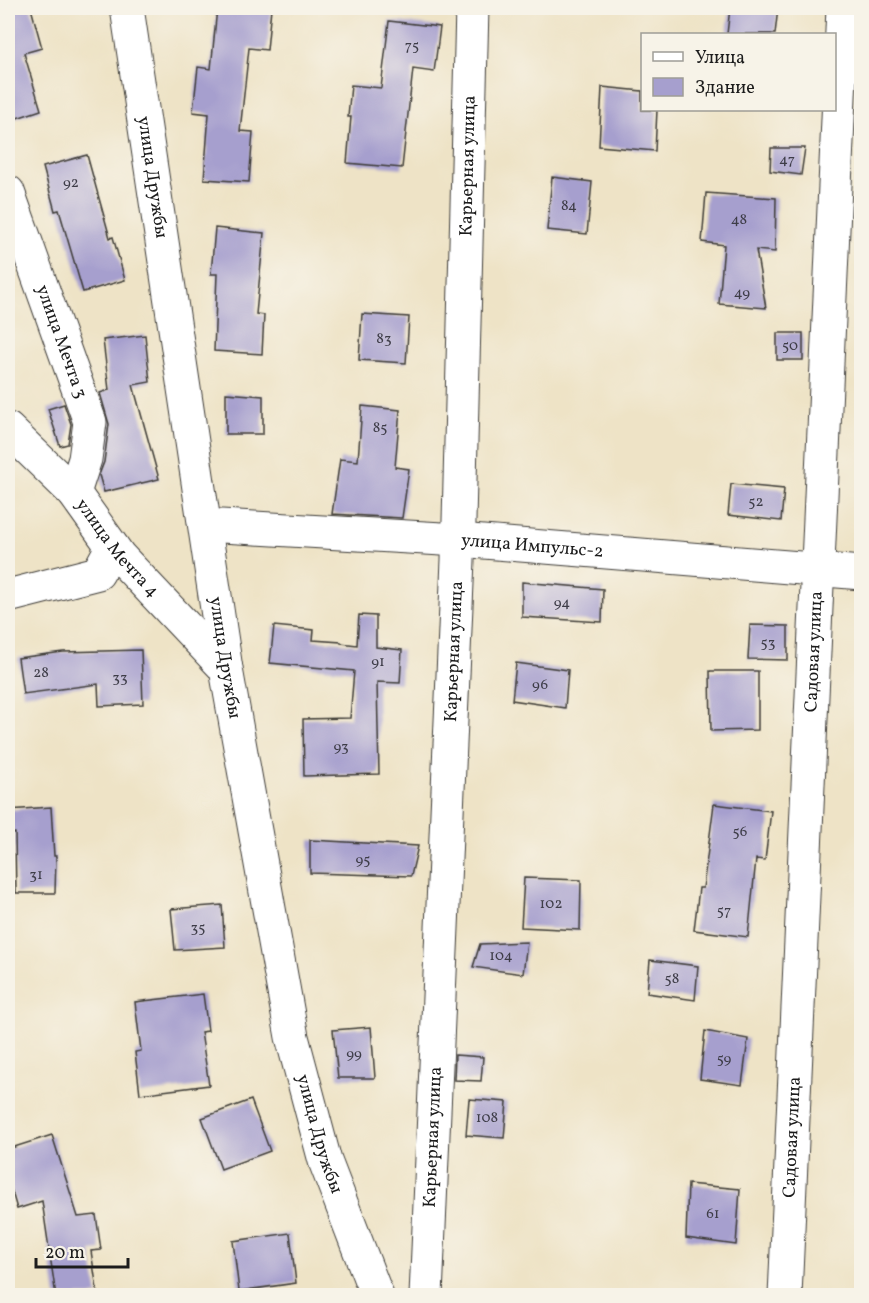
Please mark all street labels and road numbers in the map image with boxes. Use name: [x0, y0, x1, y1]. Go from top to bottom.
street label: Карьерная улица: [454, 95, 482, 237]
street label: улица Дружбы: [131, 114, 174, 240]
street label: улица Мечта 3: [30, 281, 93, 402]
street label: улица Мечта 4: [69, 494, 164, 603]
street label: улица Импульс-2: [460, 528, 605, 564]
street label: Карьерная улица: [438, 581, 470, 723]
street label: Садовая улица: [799, 591, 829, 713]
street label: улица Дружбы: [203, 595, 247, 721]
street label: Карьерная улица: [417, 1066, 448, 1208]
street label: улица Дружбы: [290, 1072, 349, 1198]
street label: Садовая улица: [777, 1076, 807, 1198]

